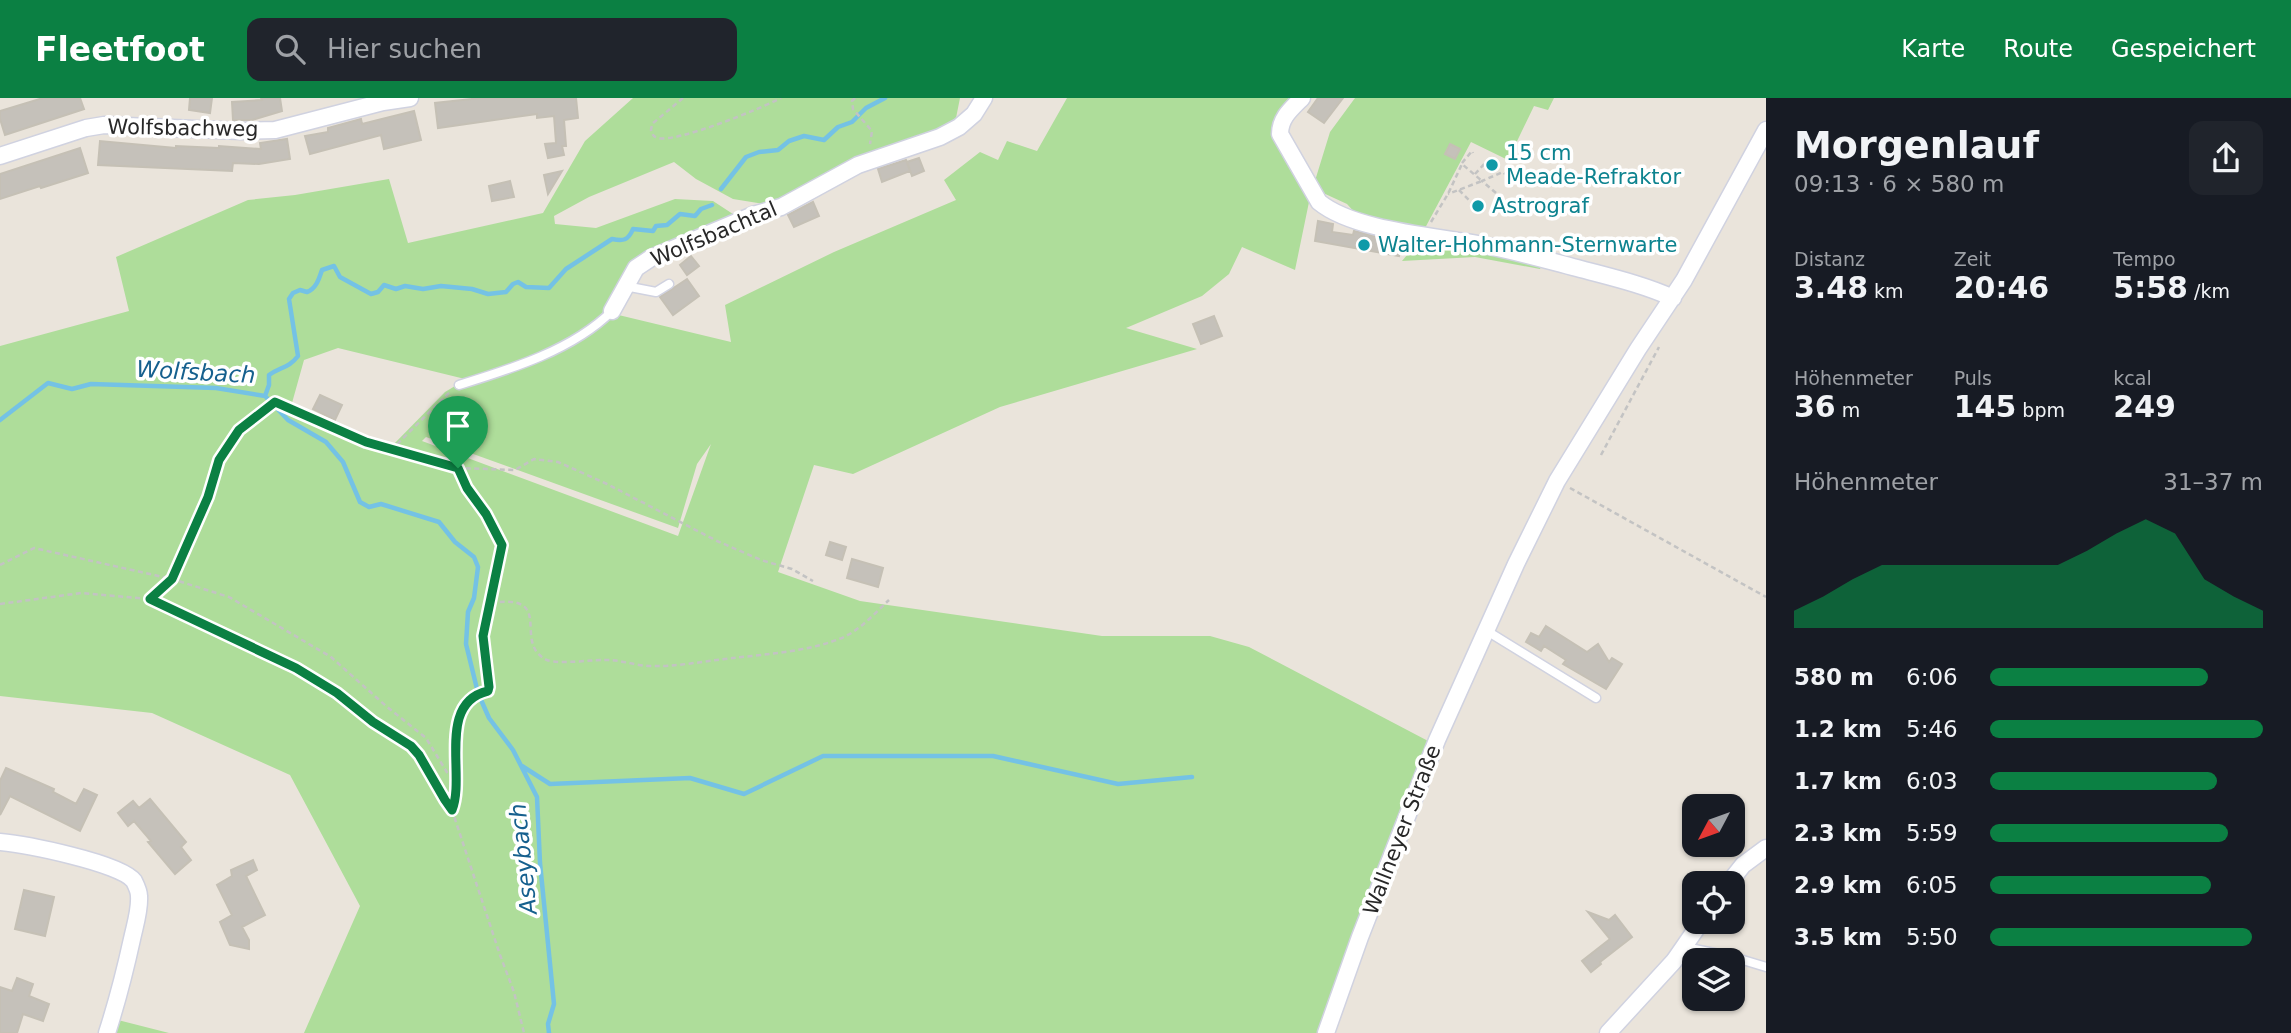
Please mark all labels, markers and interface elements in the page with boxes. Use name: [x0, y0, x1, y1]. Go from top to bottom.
search box: [247, 18, 737, 81]
text: Fleetfoot: [35, 30, 205, 69]
icon: search: [271, 30, 309, 68]
text: Hier suchen: [327, 34, 482, 64]
text: Karte: [1901, 35, 1965, 63]
text: Route: [2003, 35, 2073, 63]
text: Gespeichert: [2111, 35, 2256, 63]
street label: Wolfsbachweg: [107, 115, 259, 141]
button: share: [2189, 121, 2263, 195]
text: Morgenlauf: [1794, 123, 2039, 167]
place label: 15 cm Meade-Refraktor: [1506, 141, 1681, 189]
marker: 15 cm Meade-Refraktor: [1484, 157, 1500, 173]
text: 09:13 · 6 × 580 m: [1794, 171, 2004, 197]
place label: Astrograf: [1492, 194, 1589, 218]
street label: Wolfsbachtal: [647, 197, 781, 271]
marker: Astrograf: [1470, 198, 1486, 214]
place label: Walter-Hohmann-Sternwarte: [1378, 233, 1678, 257]
marker: Walter-Hohmann-Sternwarte: [1356, 237, 1372, 253]
text: Distanz: [1794, 248, 1865, 270]
text: Zeit: [1954, 248, 1991, 270]
text: Tempo: [2113, 248, 2176, 270]
text: 3.48: [1794, 270, 1868, 305]
text: 20:46: [1954, 270, 2049, 305]
text: 5:58: [2113, 270, 2188, 305]
text: km: [1868, 280, 1904, 302]
text: /km: [2188, 280, 2230, 302]
water label: Wolfsbach: [136, 356, 256, 388]
text: Höhenmeter: [1794, 367, 1913, 389]
text: Puls: [1954, 367, 1992, 389]
text: kcal: [2113, 367, 2152, 389]
text: 36: [1794, 389, 1836, 424]
text: 145: [1954, 389, 2016, 424]
text: 249: [2113, 389, 2176, 424]
pin: [428, 396, 488, 468]
text: m: [1836, 399, 1860, 421]
text: bpm: [2016, 399, 2065, 421]
icon: arrive: [439, 407, 477, 445]
text: Höhenmeter: [1794, 469, 1938, 495]
text: 31–37 m: [2163, 469, 2263, 495]
text: 580 m: [1794, 664, 1874, 690]
text: 6:06: [1906, 664, 1958, 690]
text: 1.2 km: [1794, 716, 1882, 742]
text: 5:46: [1906, 716, 1958, 742]
street label: Wallneyer Straße: [1359, 742, 1445, 918]
text: 1.7 km: [1794, 768, 1882, 794]
text: 6:03: [1906, 768, 1958, 794]
north arrow: [1682, 794, 1745, 858]
map controls: [1682, 794, 1745, 1011]
water label: Aseybach: [504, 802, 542, 918]
text: 2.3 km: [1794, 820, 1882, 846]
text: 5:59: [1906, 820, 1958, 846]
button: locate: [1682, 871, 1745, 934]
text: 2.9 km: [1794, 872, 1882, 898]
text: 6:05: [1906, 872, 1958, 898]
text: 3.5 km: [1794, 924, 1882, 950]
text: 5:50: [1906, 924, 1958, 950]
button: layers: [1682, 948, 1745, 1011]

